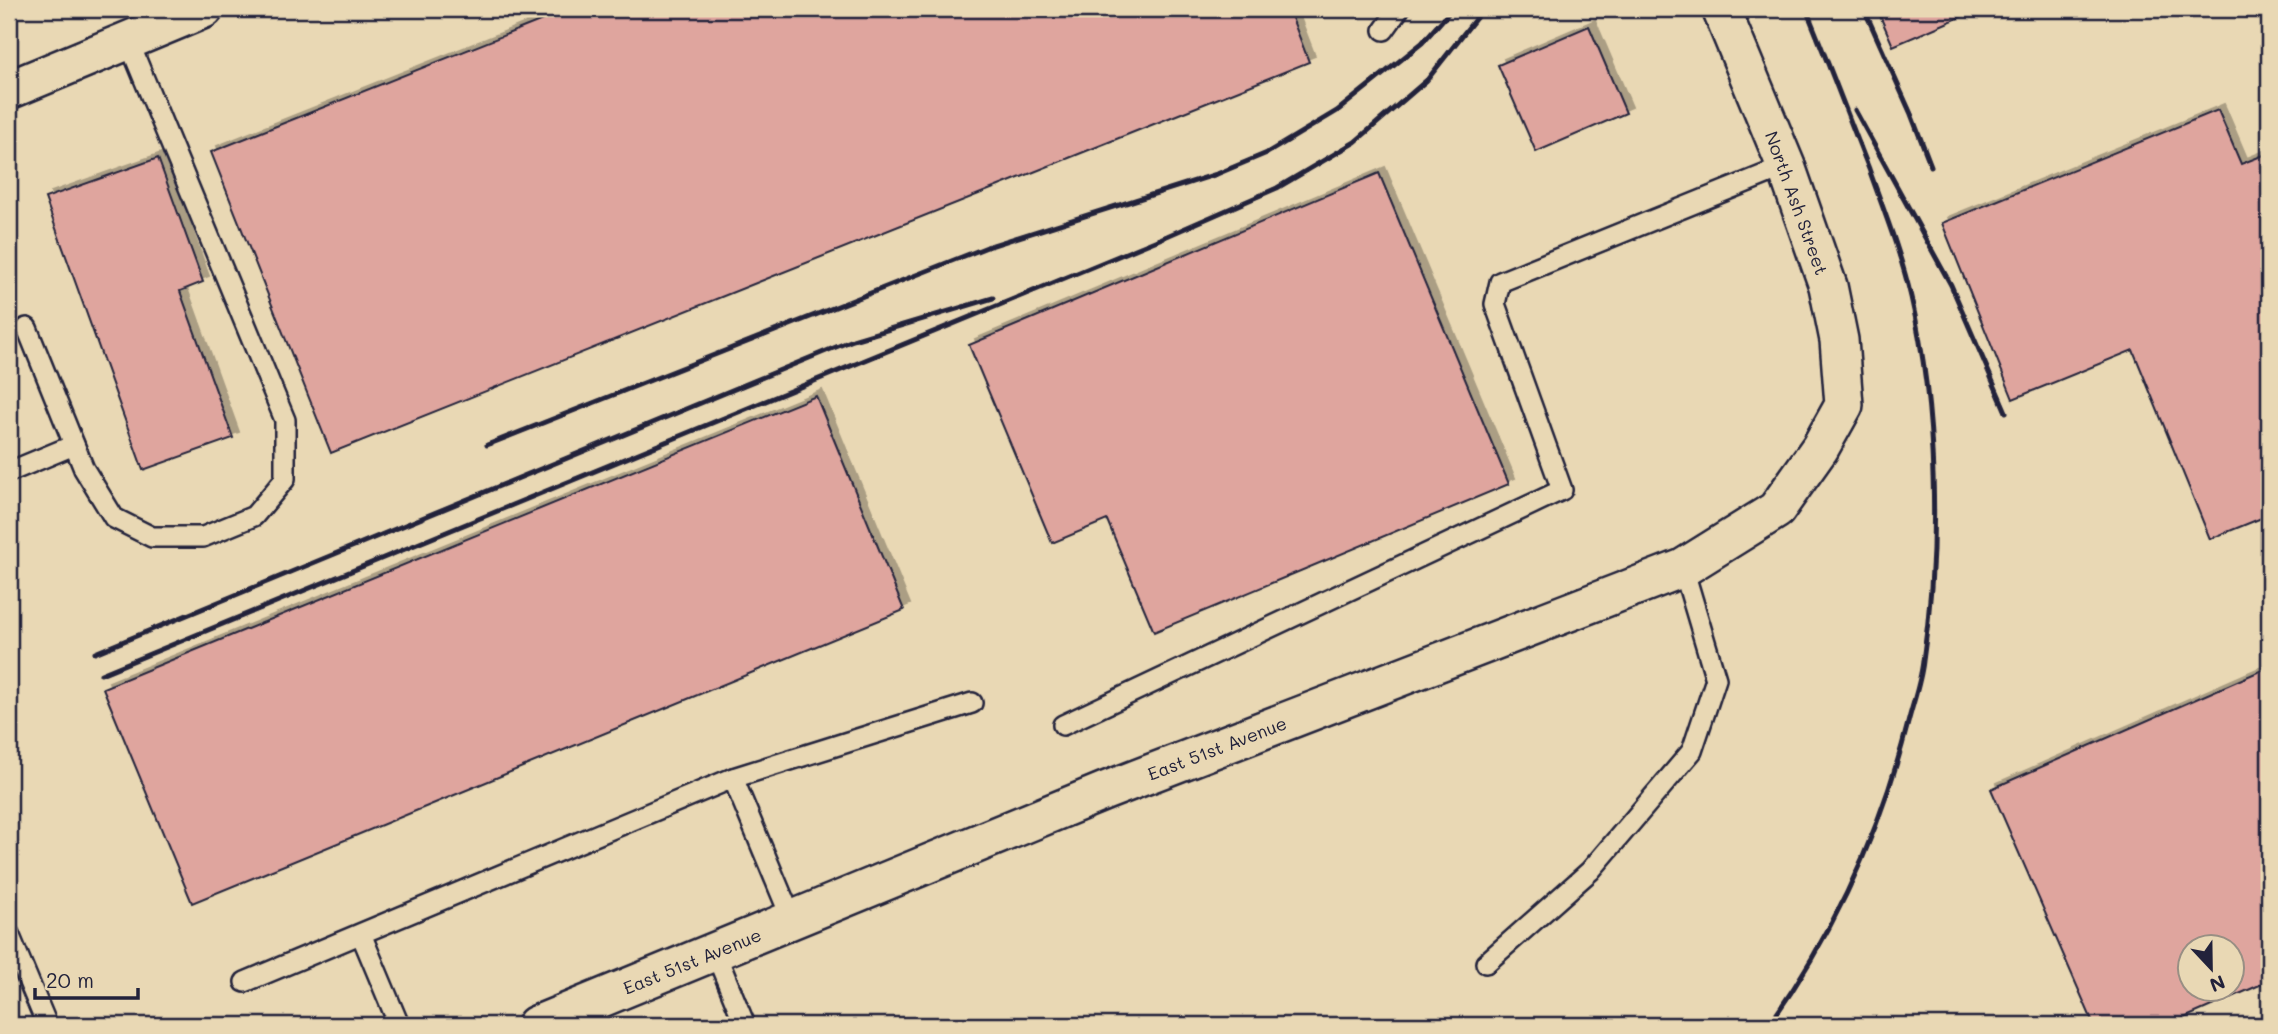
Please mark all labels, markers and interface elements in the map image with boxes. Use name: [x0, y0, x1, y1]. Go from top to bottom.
street label: North Ash Street: [1760, 128, 1834, 278]
street label: East 51st Avenue: [1144, 710, 1290, 786]
street label: East 51st Avenue: [619, 922, 765, 1000]
north arrow: [2176, 932, 2246, 1002]
scale bar: [35, 957, 138, 1001]
text: 20 m: [46, 966, 94, 993]
text: N: [2206, 970, 2229, 999]

